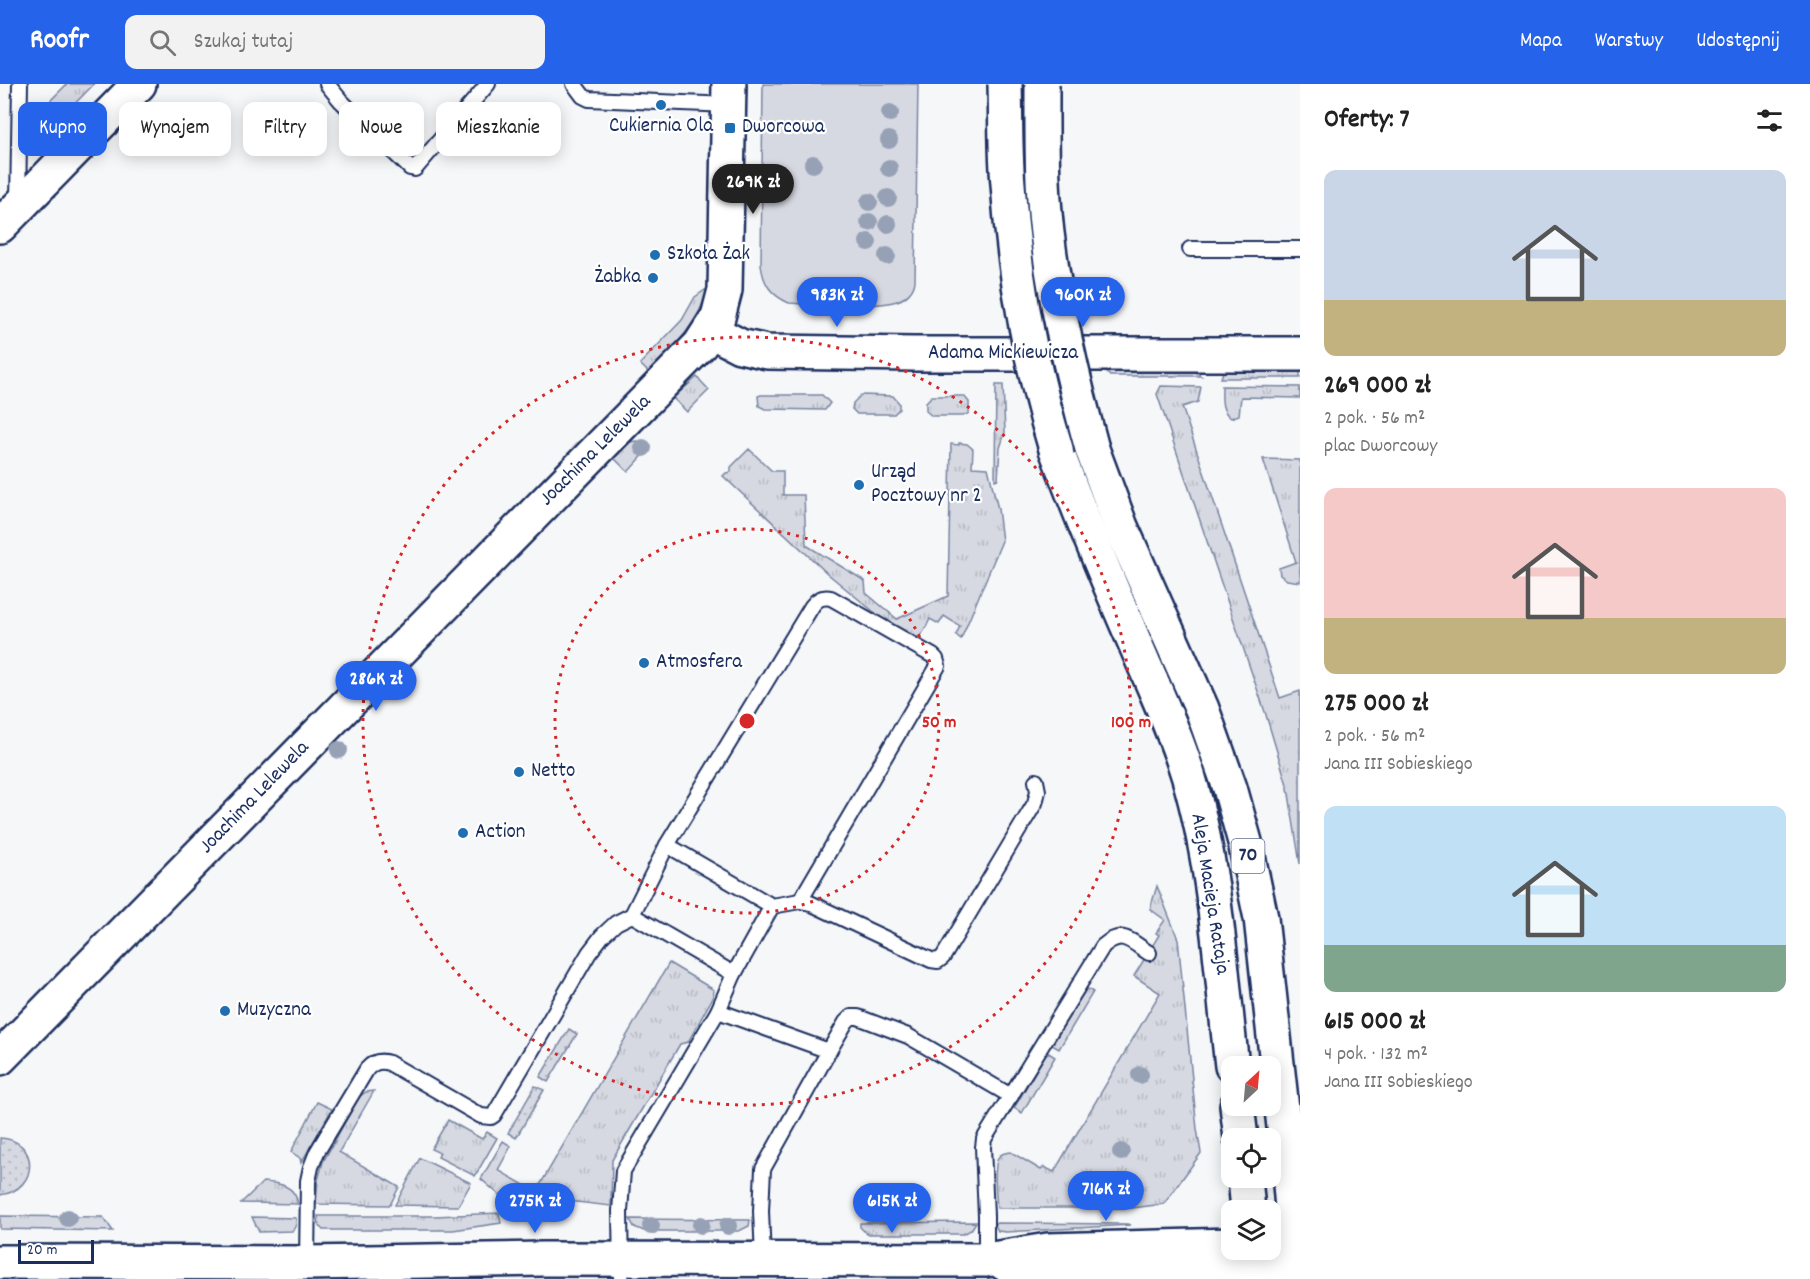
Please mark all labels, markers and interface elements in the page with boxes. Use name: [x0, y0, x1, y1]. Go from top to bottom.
search box: [125, 15, 545, 69]
text: Roofr: [30, 22, 89, 62]
icon: search: [146, 26, 179, 59]
text: Szukaj tutaj: [194, 27, 293, 58]
text: Mapa: [1520, 27, 1562, 57]
text: Warstwy: [1595, 27, 1663, 57]
text: Udostępnij: [1696, 27, 1780, 57]
marker: Cukiernia Ola: [654, 98, 668, 112]
chip: Kupno: [18, 102, 107, 156]
chip: Wynajem: [119, 102, 231, 156]
chip: Filtry: [243, 102, 327, 156]
chip: Nowe: [339, 102, 424, 156]
chip: Mieszkanie: [436, 102, 561, 156]
text: Oferty: 7: [1324, 102, 1410, 139]
icon: filters: [1753, 104, 1786, 137]
place label: Cukiernia Ola: [609, 112, 714, 142]
place label: Dworcowa: [742, 113, 826, 143]
marker: Dworcowa: [723, 121, 737, 135]
pin: 269K zł: [698, 164, 808, 215]
text: 269K zł: [726, 169, 780, 197]
icon: home: [1501, 209, 1609, 317]
place label: Szkoła Żak: [667, 240, 750, 270]
marker: Szkoła Żak: [648, 248, 662, 262]
place label: Żabka: [594, 263, 642, 293]
marker: Żabka: [646, 271, 660, 285]
pin: 983K zł: [782, 277, 892, 328]
pin: 960K zł: [1028, 277, 1138, 328]
text: 983K zł: [811, 282, 863, 310]
text: 960K zł: [1055, 282, 1111, 310]
street label: Adama Mickiewicza: [928, 339, 1079, 369]
text: 269 000 zł: [1324, 368, 1431, 405]
street label: Joachima Lelewela: [533, 387, 660, 514]
text: 2 pok. · 56 m²: [1324, 405, 1425, 433]
text: plac Dworcowy: [1324, 433, 1437, 461]
place label: Urząd Pocztowy nr 2: [871, 458, 982, 512]
marker: Urząd Pocztowy nr 2: [852, 478, 866, 492]
icon: home: [1501, 527, 1609, 635]
place label: Atmosfera: [656, 648, 743, 678]
marker: Atmosfera: [637, 656, 651, 670]
pin: 286K zł: [321, 661, 431, 712]
text: 286K zł: [349, 666, 403, 694]
text: 275 000 zł: [1324, 686, 1428, 723]
centre of rings: [737, 711, 757, 731]
text: 50 m: [922, 711, 956, 736]
text: 100 m: [1111, 711, 1151, 736]
text: 2 pok. · 56 m²: [1324, 723, 1425, 751]
street label: Joachima Lelewela: [193, 734, 318, 861]
text: Jana III Sobieskiego: [1324, 751, 1473, 779]
place label: Netto: [531, 757, 575, 787]
marker: Netto: [512, 765, 526, 779]
street label: Aleja Macieja Rataja: [1181, 811, 1237, 978]
place label: Action: [475, 818, 526, 848]
marker: Action: [456, 826, 470, 840]
road number: 70: [1232, 839, 1264, 873]
icon: home: [1501, 845, 1609, 953]
place label: Muzyczna: [237, 996, 312, 1026]
marker: Muzyczna: [218, 1004, 232, 1018]
text: 615 000 zł: [1324, 1004, 1425, 1041]
text: 4 pok. · 132 m²: [1324, 1041, 1428, 1069]
north arrow: [1221, 1056, 1281, 1116]
map controls: [1221, 1056, 1281, 1260]
text: Jana III Sobieskiego: [1324, 1069, 1473, 1097]
button: locate: [1221, 1128, 1281, 1188]
pin: 716K zł: [1051, 1171, 1161, 1222]
text: 716K zł: [1082, 1176, 1130, 1204]
pin: 275K zł: [480, 1183, 590, 1234]
pin: 615K zł: [837, 1183, 947, 1234]
text: 275K zł: [509, 1188, 561, 1216]
text: 615K zł: [867, 1188, 917, 1216]
button: layers: [1221, 1200, 1281, 1260]
scale bar: [18, 1237, 94, 1264]
text: 20 m: [27, 1239, 57, 1262]

